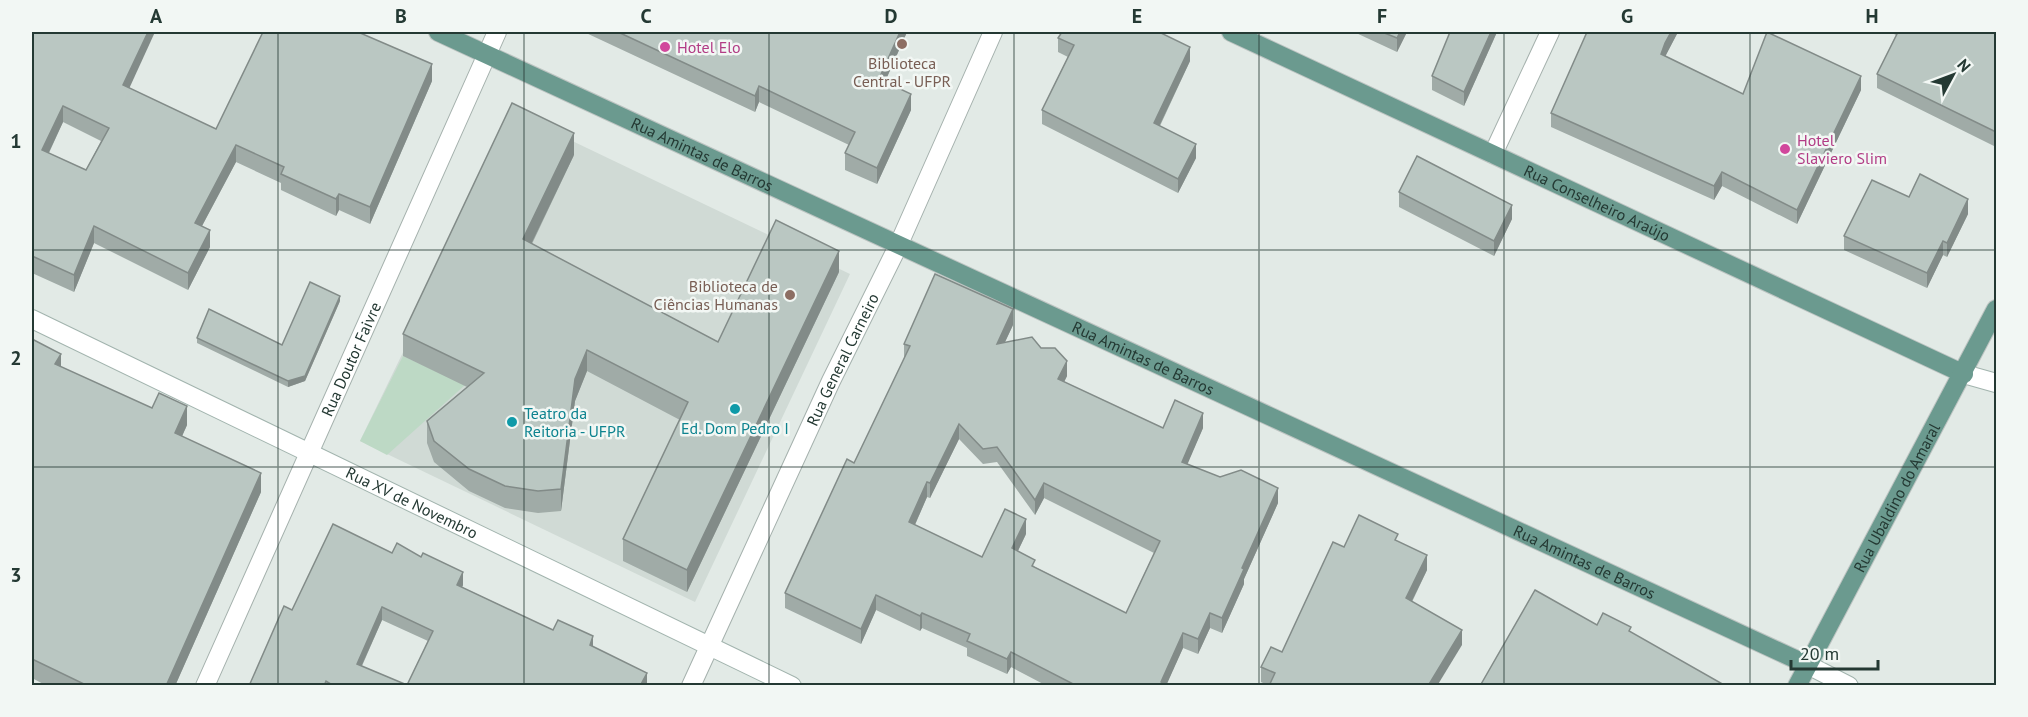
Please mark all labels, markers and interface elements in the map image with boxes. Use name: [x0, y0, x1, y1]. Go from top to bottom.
text: A: [150, 3, 163, 29]
text: B: [395, 3, 407, 29]
text: C: [640, 3, 652, 29]
text: D: [885, 3, 898, 29]
text: E: [1132, 3, 1142, 29]
text: F: [1377, 3, 1387, 29]
text: G: [1621, 3, 1633, 29]
text: H: [1865, 3, 1879, 29]
place label: Hotel Elo: [677, 37, 740, 57]
marker: Biblioteca Central - UFPR: [895, 37, 909, 51]
marker: Hotel Elo: [658, 40, 672, 54]
north arrow: [1923, 45, 1983, 105]
place label: Biblioteca Central - UFPR: [853, 53, 951, 91]
text: N: [1953, 55, 1975, 76]
street label: Rua Amintas de Barros: [628, 113, 777, 196]
text: 1: [10, 128, 22, 154]
place label: Hotel Slaviero Slim: [1797, 130, 1887, 168]
marker: Hotel Slaviero Slim: [1778, 142, 1792, 156]
street label: Rua Conselheiro Araújo: [1521, 160, 1673, 245]
place label: Biblioteca de Ciências Humanas: [654, 276, 778, 314]
marker: Biblioteca de Ciências Humanas: [783, 288, 797, 302]
street label: Rua General Carneiro: [802, 290, 883, 429]
street label: Rua Doutor Faivre: [317, 299, 385, 419]
street label: Rua Amintas de Barros: [1069, 317, 1218, 399]
text: 2: [10, 345, 22, 371]
marker: Ed. Dom Pedro I: [728, 402, 742, 416]
place label: Teatro da Reitoria - UFPR: [524, 403, 626, 441]
marker: Teatro da Reitoria - UFPR: [505, 415, 519, 429]
place label: Ed. Dom Pedro I: [681, 418, 789, 438]
street label: Rua Ubaldino do Amaral: [1849, 419, 1944, 576]
street label: Rua XV de Novembro: [343, 462, 481, 543]
street label: Rua Amintas de Barros: [1510, 520, 1659, 603]
text: 3: [10, 562, 22, 588]
scale bar: [1791, 633, 1878, 671]
text: 20 m: [1800, 642, 1839, 665]

